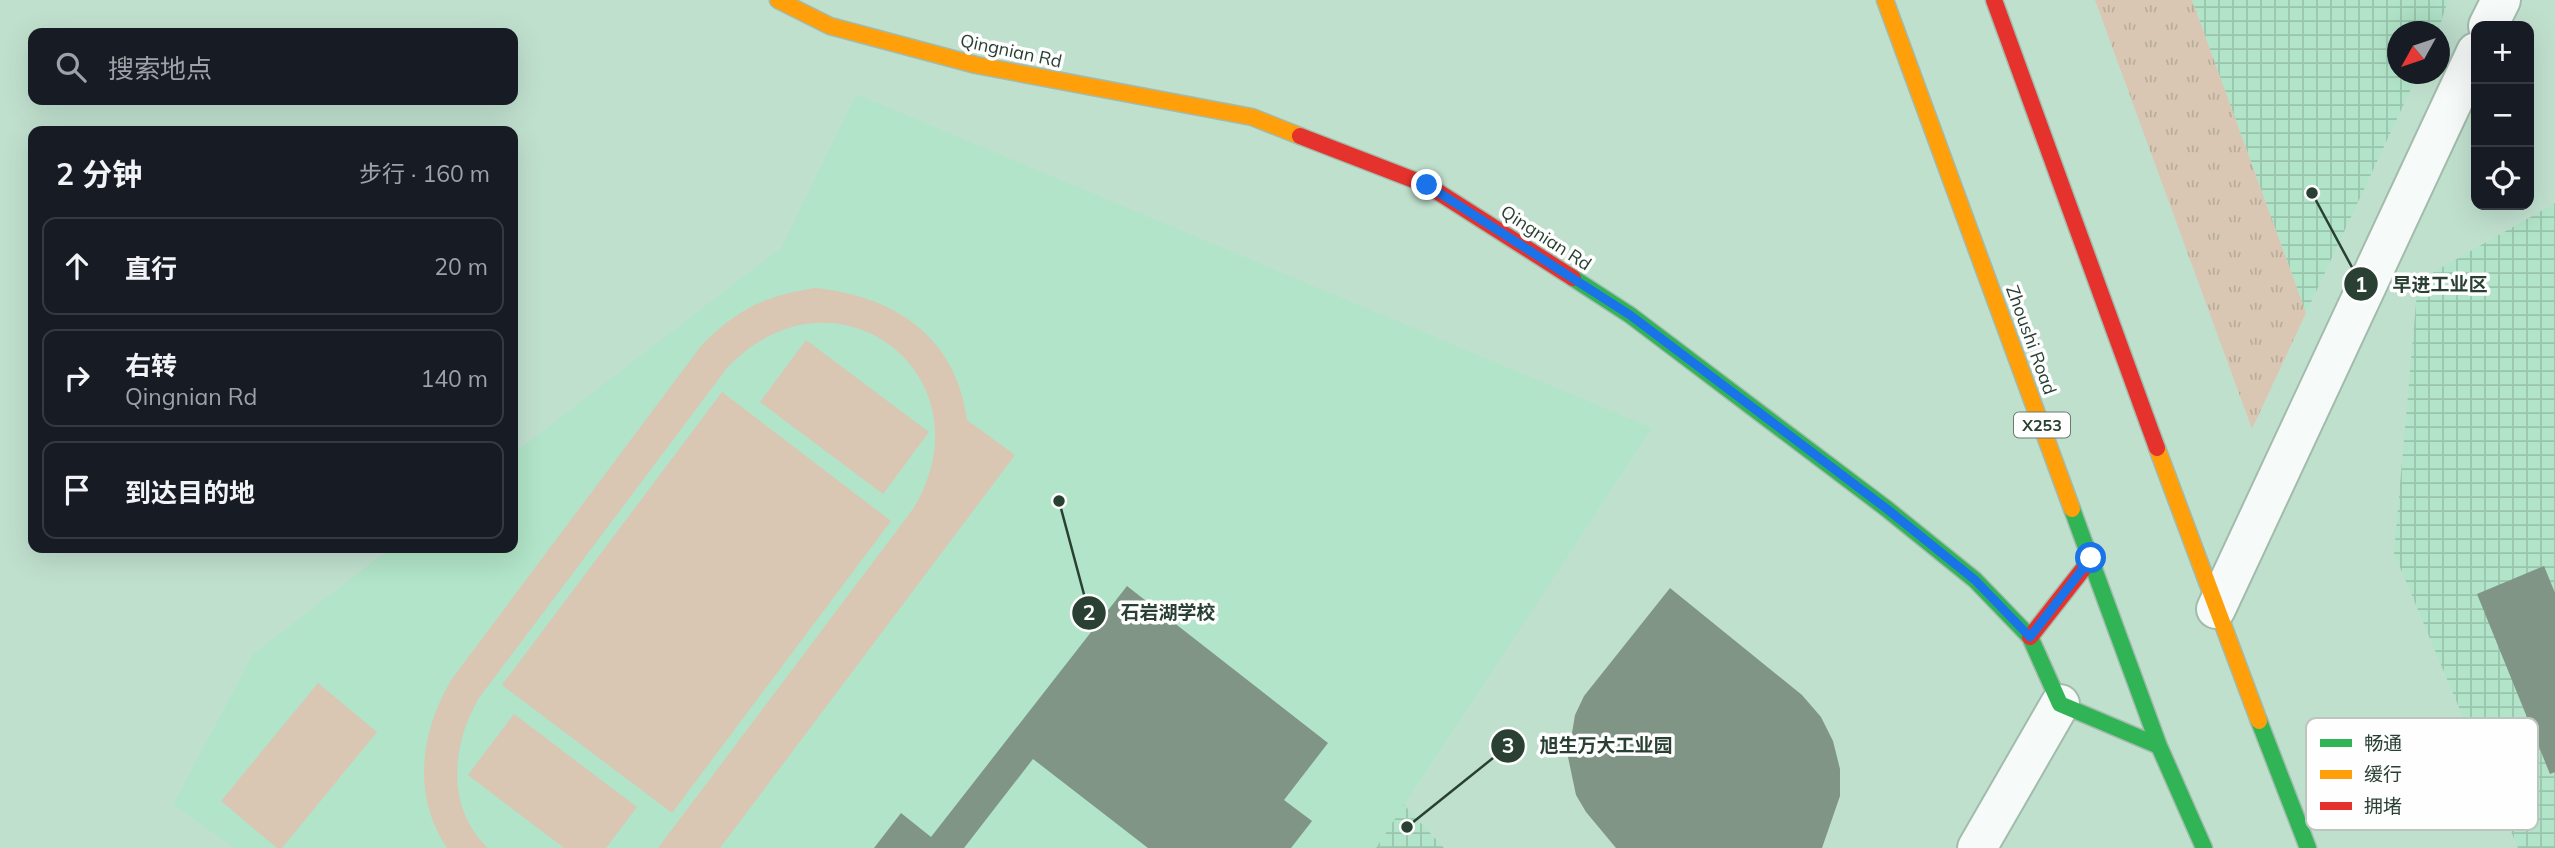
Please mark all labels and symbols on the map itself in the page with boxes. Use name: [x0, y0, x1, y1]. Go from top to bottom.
north arrow: [2387, 21, 2450, 84]
street label: Qingnian Rd: [958, 29, 1064, 73]
route end: [1411, 169, 1442, 200]
street label: Qingnian Rd: [1497, 200, 1596, 275]
callout: 早进工业区: [2344, 264, 2502, 304]
text: 1: [2355, 271, 2367, 297]
text: 早进工业区: [2392, 272, 2488, 296]
street label: Zhoushi Road: [2001, 282, 2062, 398]
road number: X253: [2014, 412, 2070, 438]
route start: [2075, 542, 2106, 573]
callout: 石岩湖学校: [1071, 593, 1229, 633]
text: 2: [1083, 599, 1095, 625]
text: 石岩湖学校: [1120, 600, 1216, 624]
legend: [2306, 718, 2538, 830]
callout: 旭生万大工业园: [1491, 726, 1687, 766]
text: 畅通: [2364, 731, 2402, 755]
text: 3: [1502, 732, 1514, 758]
text: 旭生万大工业园: [1539, 733, 1673, 757]
text: 缓行: [2364, 762, 2402, 786]
text: 拥堵: [2364, 794, 2402, 818]

